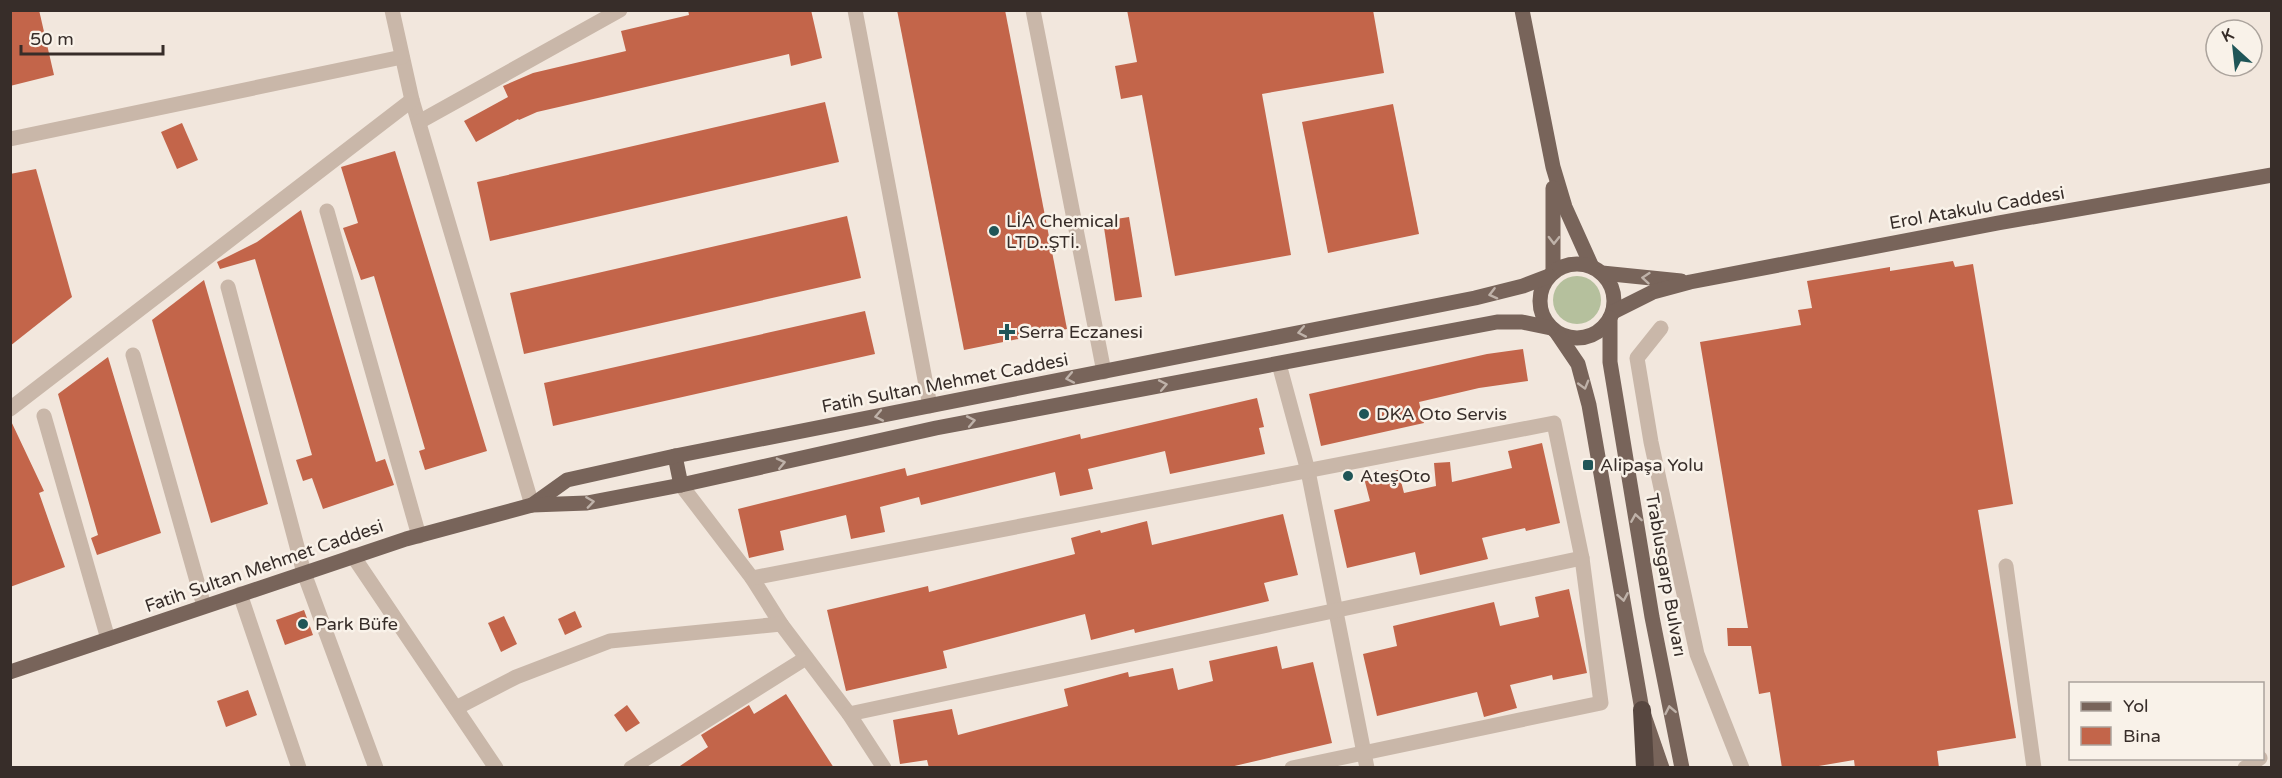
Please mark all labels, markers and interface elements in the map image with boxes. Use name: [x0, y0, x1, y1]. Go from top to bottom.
scale bar: [21, 18, 164, 56]
north arrow: [2204, 18, 2264, 78]
text: K: [2218, 24, 2237, 47]
text: 50 m: [30, 28, 74, 50]
street label: Erol Atakulu Caddesi: [1888, 182, 2066, 234]
place label: LİA Chemical LTD..ŞTİ.: [1006, 210, 1118, 253]
marker: LİA Chemical LTD..ŞTİ.: [987, 224, 1001, 238]
one-way arrow: [1548, 236, 1560, 245]
one-way arrow: [1641, 272, 1651, 285]
one-way arrow: [1489, 286, 1499, 299]
place label: Serra Eczanesi: [1019, 321, 1143, 343]
marker: Serra Eczanesi: [1000, 325, 1014, 339]
one-way arrow: [1298, 325, 1308, 338]
street label: Fatih Sultan Mehmet Caddesi: [820, 348, 1070, 418]
one-way arrow: [1065, 371, 1075, 384]
one-way arrow: [1158, 379, 1168, 392]
one-way arrow: [1577, 379, 1589, 390]
place label: DKA Oto Servis: [1376, 403, 1507, 425]
marker: DKA Oto Servis: [1357, 407, 1371, 421]
one-way arrow: [874, 409, 884, 422]
one-way arrow: [966, 415, 976, 428]
place label: Alipaşa Yolu: [1600, 454, 1704, 476]
one-way arrow: [776, 457, 786, 470]
marker: Alipaşa Yolu: [1581, 458, 1595, 472]
place label: AteşOto: [1360, 465, 1431, 487]
marker: AteşOto: [1341, 469, 1355, 483]
street label: Trablusgarp Bulvarı: [1641, 492, 1691, 658]
one-way arrow: [585, 497, 595, 509]
one-way arrow: [1630, 514, 1642, 523]
street label: Fatih Sultan Mehmet Caddesi: [142, 515, 386, 617]
one-way arrow: [1616, 593, 1628, 602]
place label: Park Büfe: [315, 613, 398, 635]
marker: Park Büfe: [296, 617, 310, 631]
legend: [2069, 682, 2264, 760]
text: Yol: [2123, 695, 2149, 717]
one-way arrow: [1664, 705, 1677, 715]
text: Bina: [2123, 725, 2161, 747]

